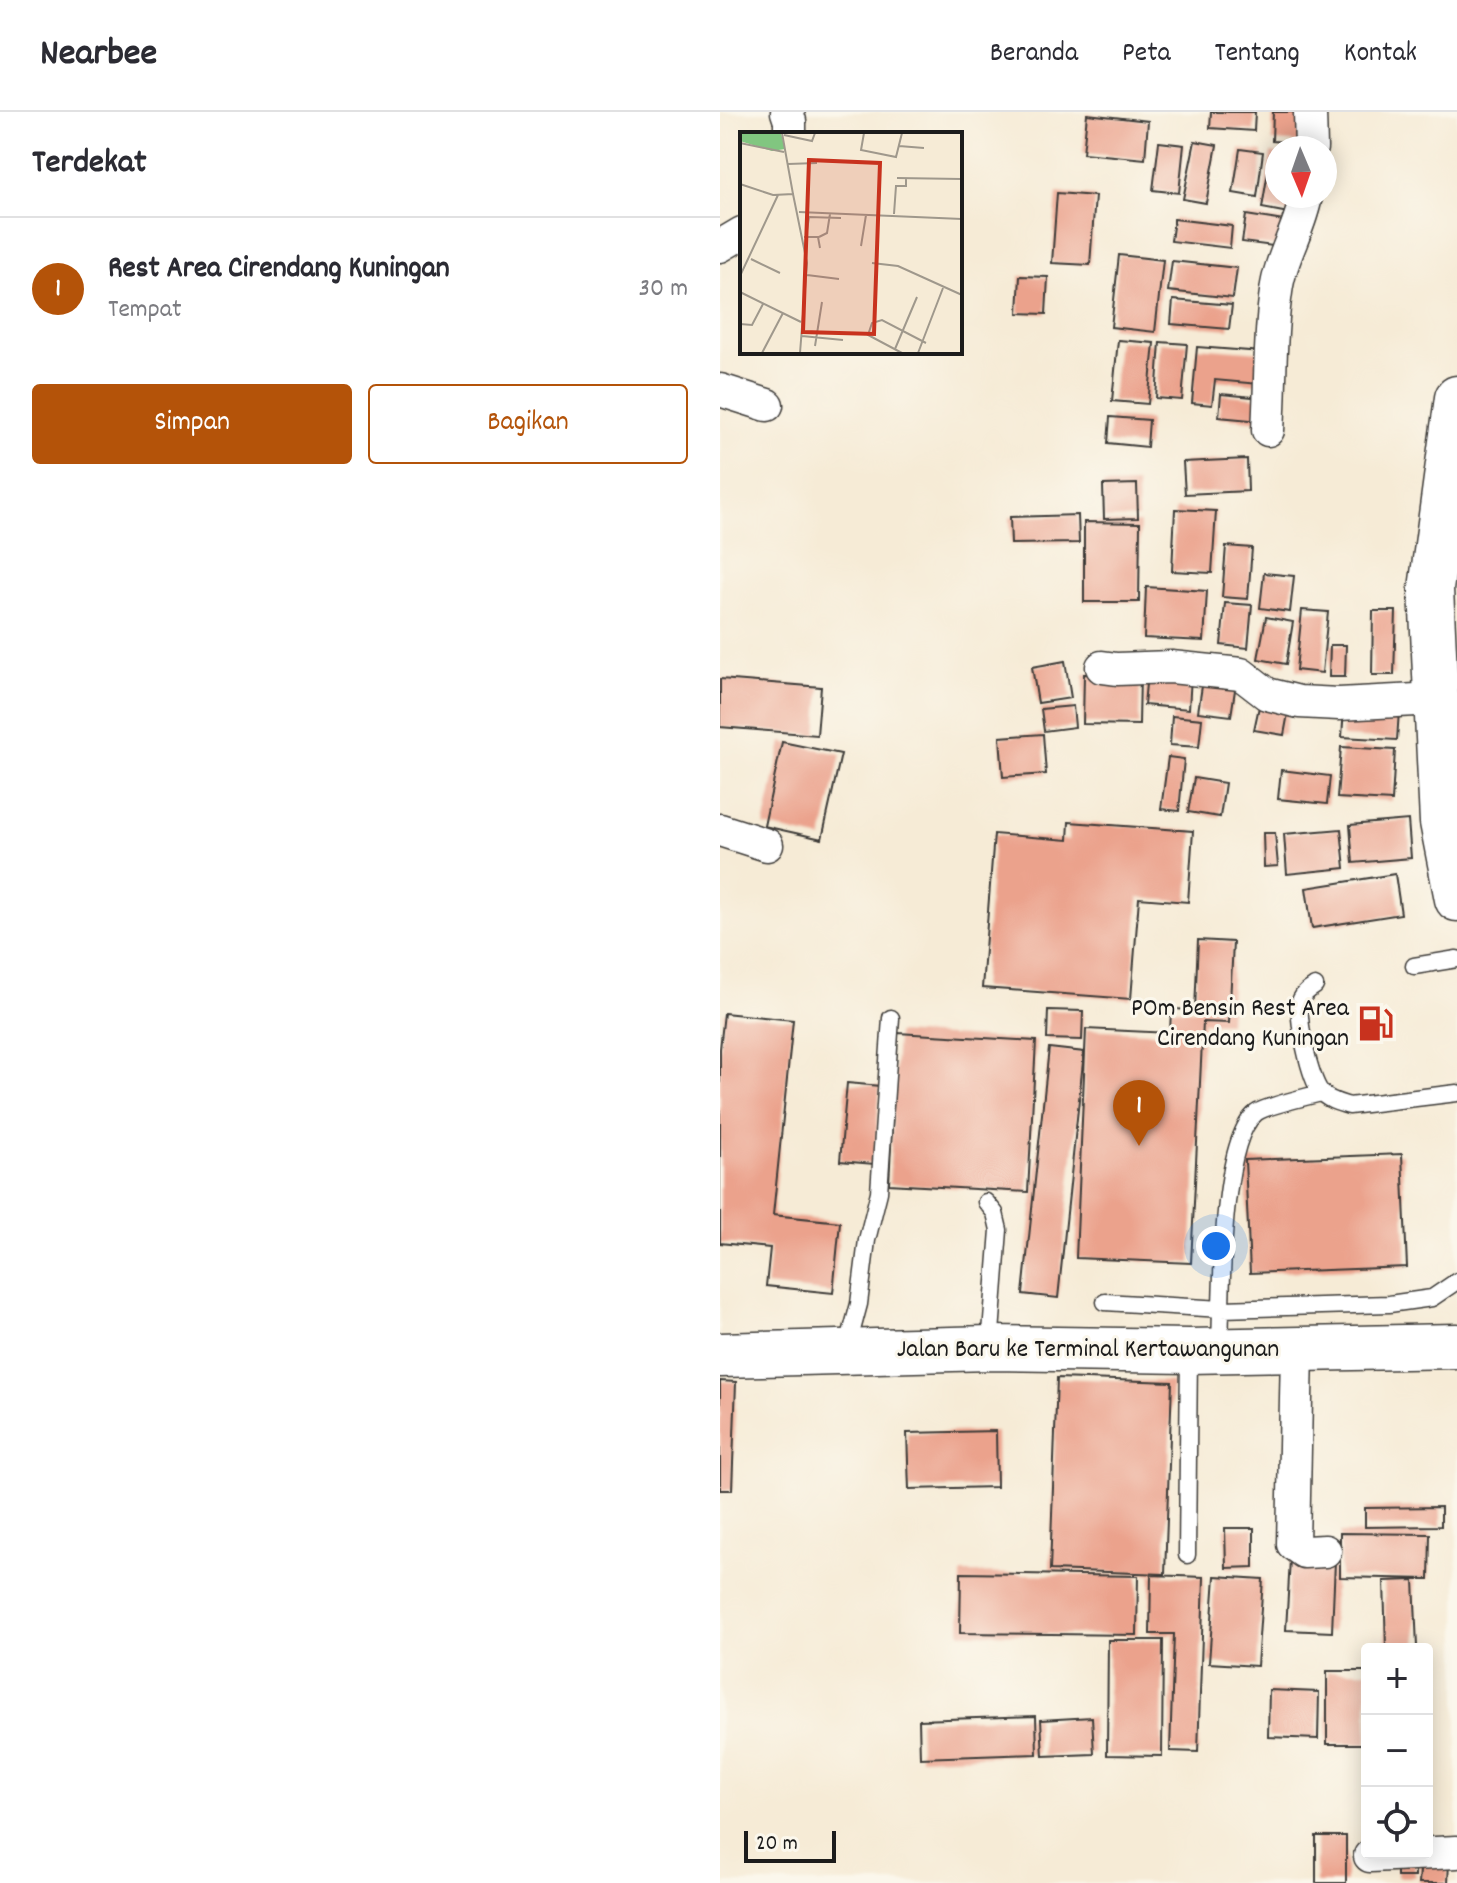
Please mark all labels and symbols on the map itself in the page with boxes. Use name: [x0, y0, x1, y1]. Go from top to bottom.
inset map: [740, 132, 962, 354]
north arrow: [1265, 136, 1337, 208]
place label: POm Bensin Rest Area Cirendang Kuningan: [1131, 991, 1350, 1058]
fuel station icon: POm Bensin Rest Area Cirendang Kuningan: [1356, 1005, 1394, 1043]
pin: 1: [1113, 1080, 1165, 1146]
your location: [1196, 1226, 1236, 1266]
street label: Jalan Baru ke Terminal Kertawangunan: [897, 1332, 1279, 1369]
scale bar: [744, 1827, 836, 1863]

